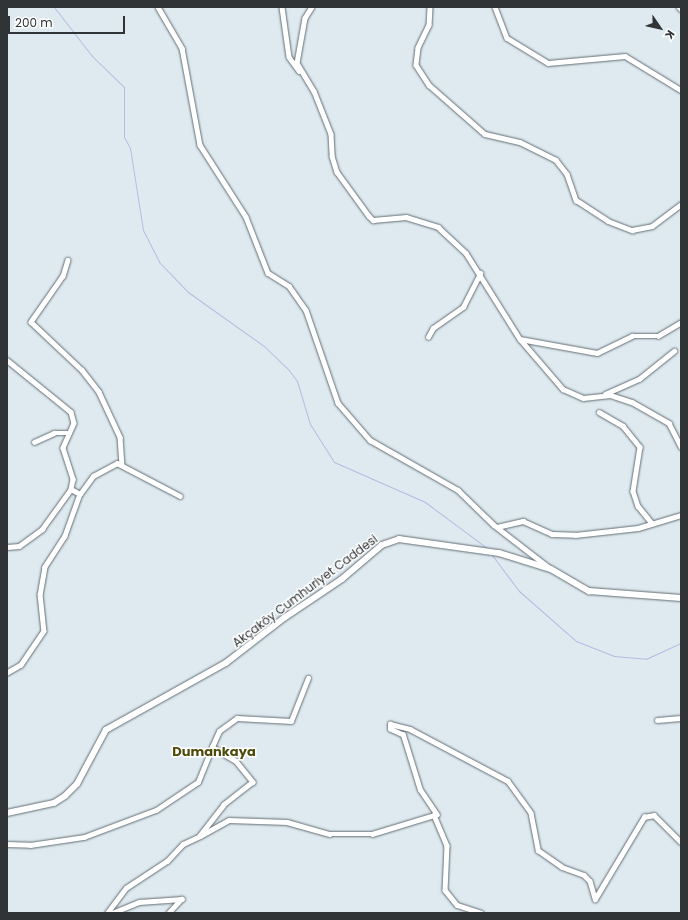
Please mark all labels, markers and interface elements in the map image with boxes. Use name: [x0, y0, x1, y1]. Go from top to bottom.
scale bar: [10, 8, 127, 34]
north arrow: [640, 8, 680, 48]
text: 200 m: [15, 14, 53, 31]
text: K: [661, 27, 679, 42]
street label: Akçaköy Cumhuriyet Caddesi: [230, 532, 380, 650]
district label: Dumankaya: [172, 744, 256, 760]

